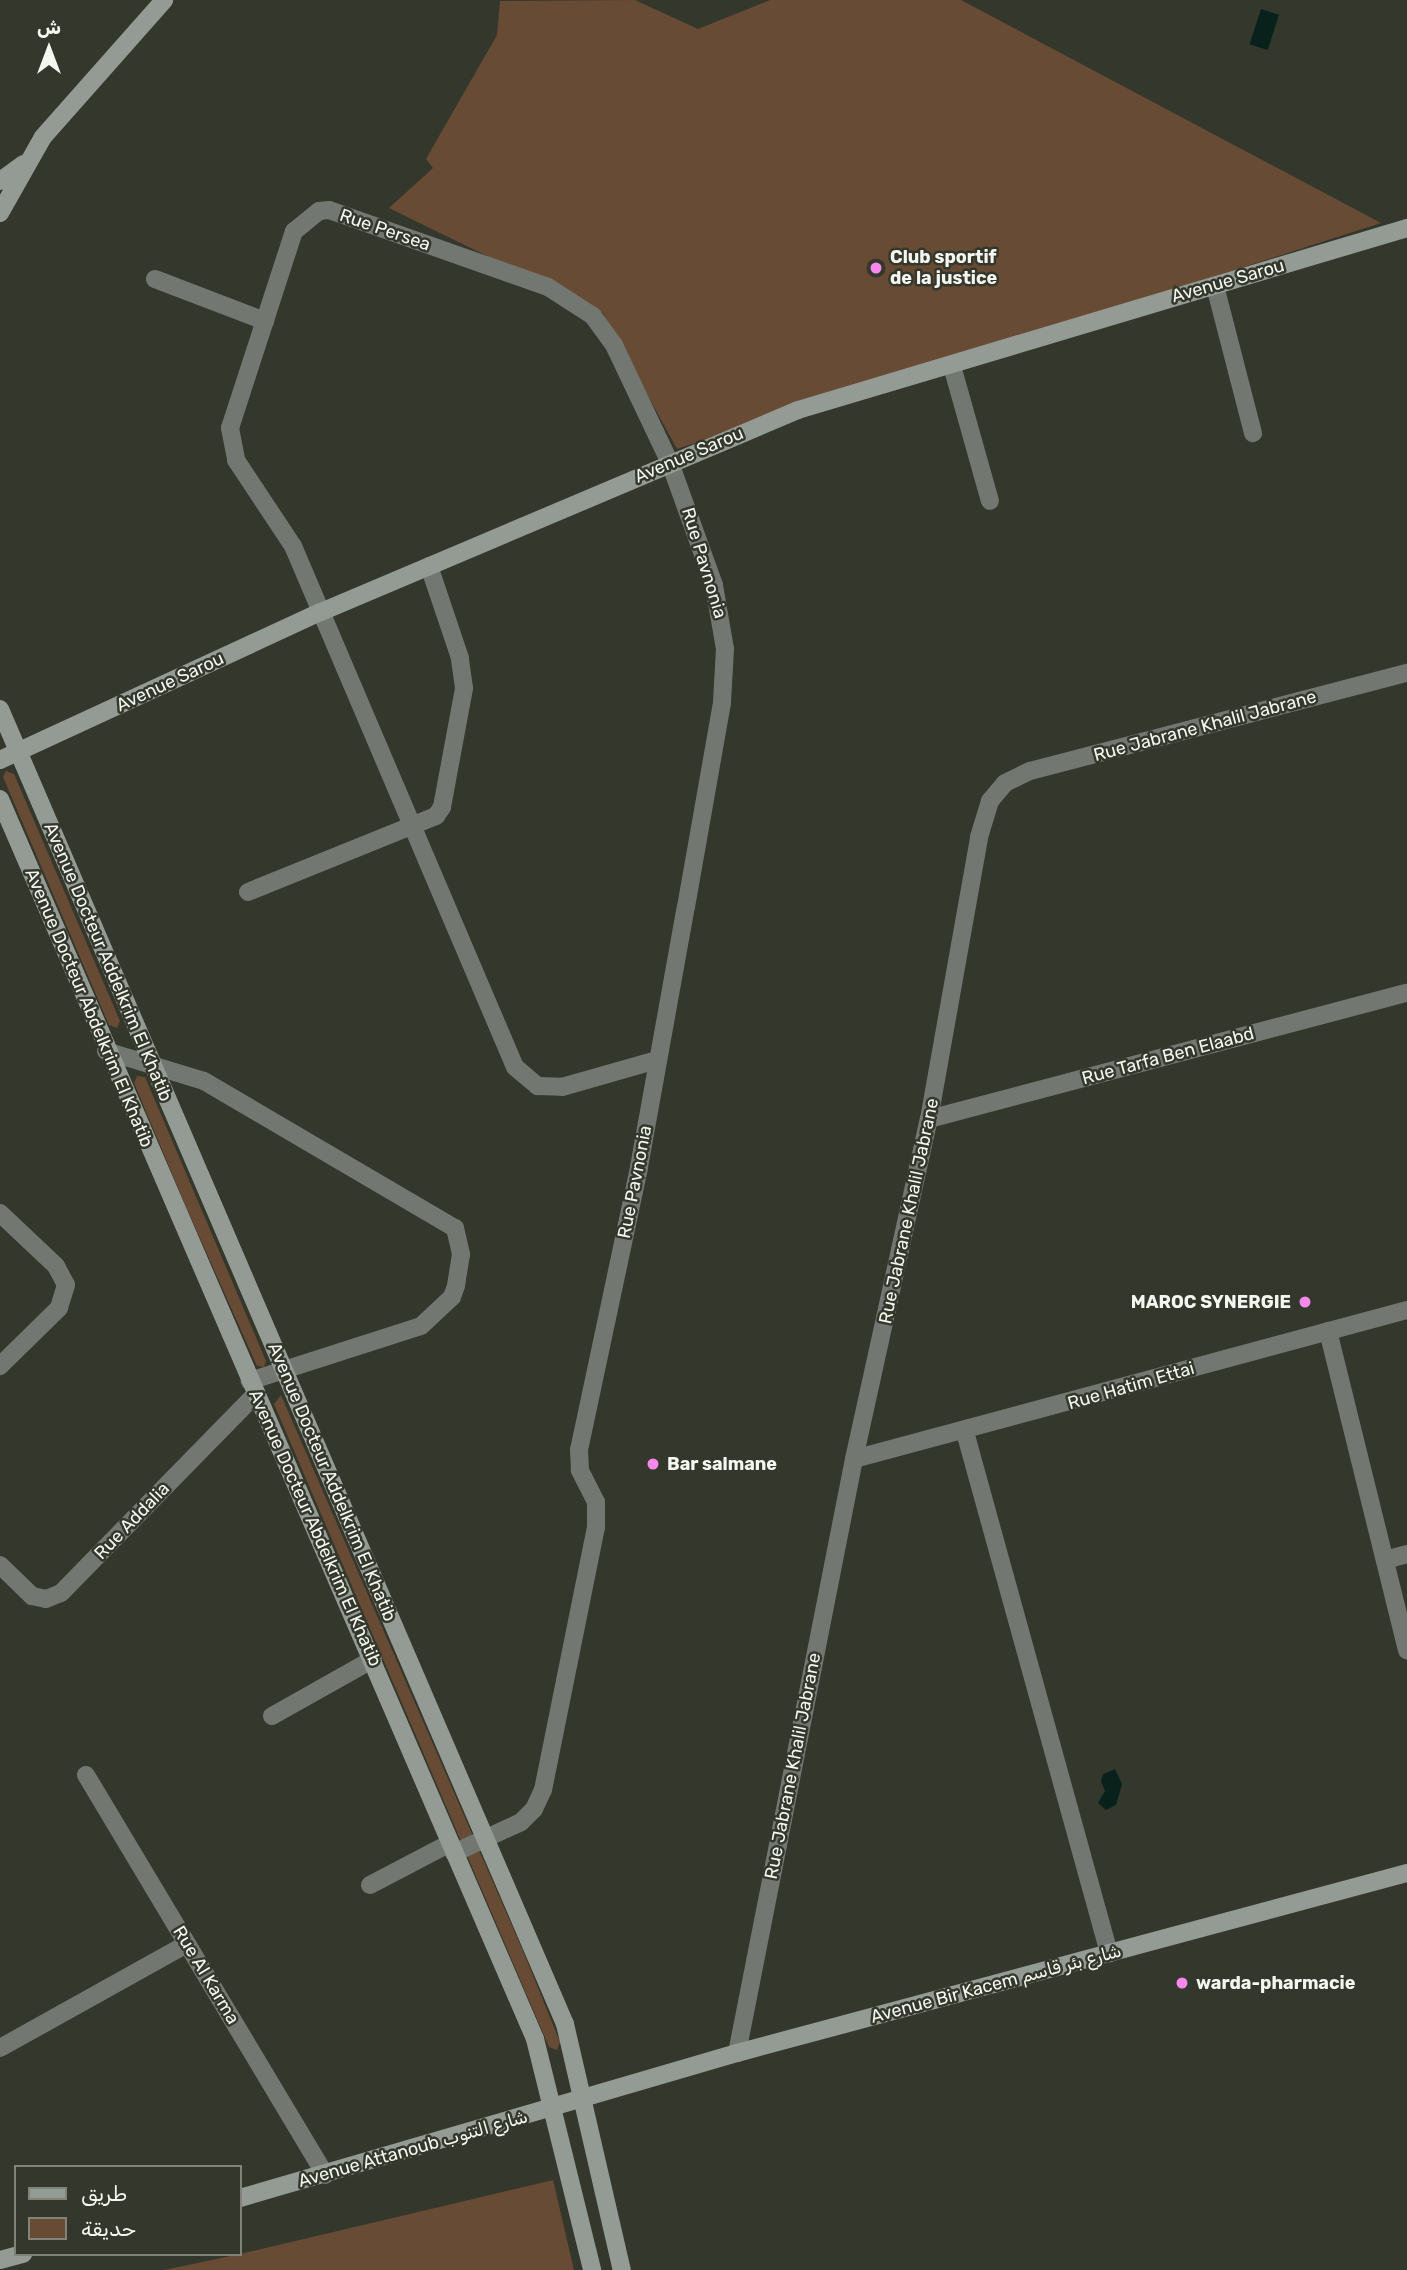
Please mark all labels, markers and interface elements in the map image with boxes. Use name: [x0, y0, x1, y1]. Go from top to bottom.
north arrow: [14, 14, 84, 84]
text: ش: [37, 16, 61, 39]
street label: Rue Persea: [337, 204, 433, 256]
place label: Club sportif de la justice: [890, 247, 997, 290]
street label: Avenue Sarou: [1169, 255, 1287, 307]
marker: Club sportif de la justice: [868, 260, 884, 276]
street label: Avenue Sarou: [631, 422, 747, 488]
street label: Rue Pavnonia: [677, 505, 731, 621]
street label: Avenue Sarou: [113, 648, 227, 716]
street label: Rue Jabrane Khalil Jabrane: [1091, 686, 1319, 766]
street label: Avenue Docteur Addelkrim El Khatib: [39, 819, 177, 1105]
street label: Avenue Docteur Abdelkrim El Khatib: [20, 865, 158, 1151]
street label: Rue Tarfa Ben Elaabd: [1079, 1023, 1257, 1089]
street label: Rue Jabrane Khalil Jabrane: [875, 1096, 943, 1326]
street label: Rue Pavnonia: [613, 1124, 657, 1240]
place label: MAROC SYNERGIE: [1131, 1291, 1291, 1313]
marker: MAROC SYNERGIE: [1297, 1294, 1313, 1310]
street label: Avenue Docteur Addelkrim El Khatib: [263, 1339, 401, 1625]
street label: Rue Hatim Ettai: [1065, 1358, 1197, 1414]
street label: Avenue Docteur Abdelkrim El Khatib: [244, 1386, 386, 1670]
place label: Bar salmane: [667, 1453, 777, 1475]
marker: Bar salmane: [645, 1456, 661, 1472]
street label: Rue Addalia: [90, 1478, 174, 1564]
street label: Rue Jabrane Khalil Jabrane: [760, 1651, 826, 1881]
street label: Rue Al Karma: [168, 1922, 244, 2028]
street label: Avenue Bir Kacem شارع بئر قاسم: [868, 1940, 1124, 2028]
place label: warda-pharmacie: [1196, 1972, 1355, 1994]
marker: warda-pharmacie: [1174, 1975, 1190, 1991]
street label: Avenue Attanoub شارع التنوب: [296, 2106, 530, 2192]
legend: [14, 2165, 242, 2256]
text: طريق: [81, 2181, 127, 2206]
text: حديقة: [81, 2216, 136, 2241]

